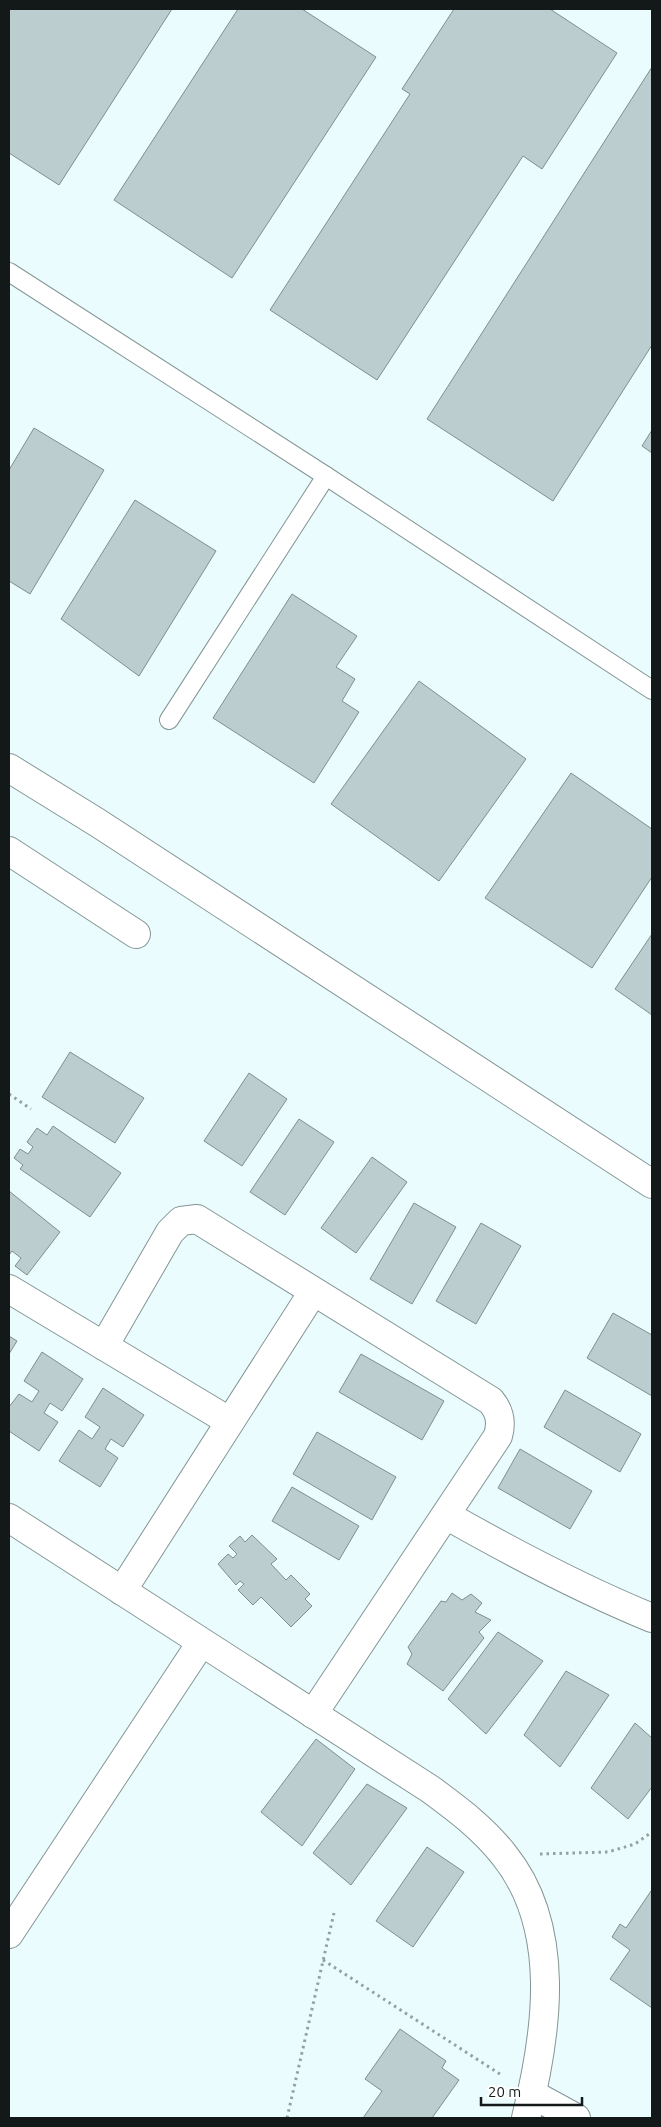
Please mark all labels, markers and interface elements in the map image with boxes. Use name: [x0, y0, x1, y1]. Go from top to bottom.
scale bar: [481, 2074, 582, 2106]
text: 20 m: [488, 2083, 521, 2100]

